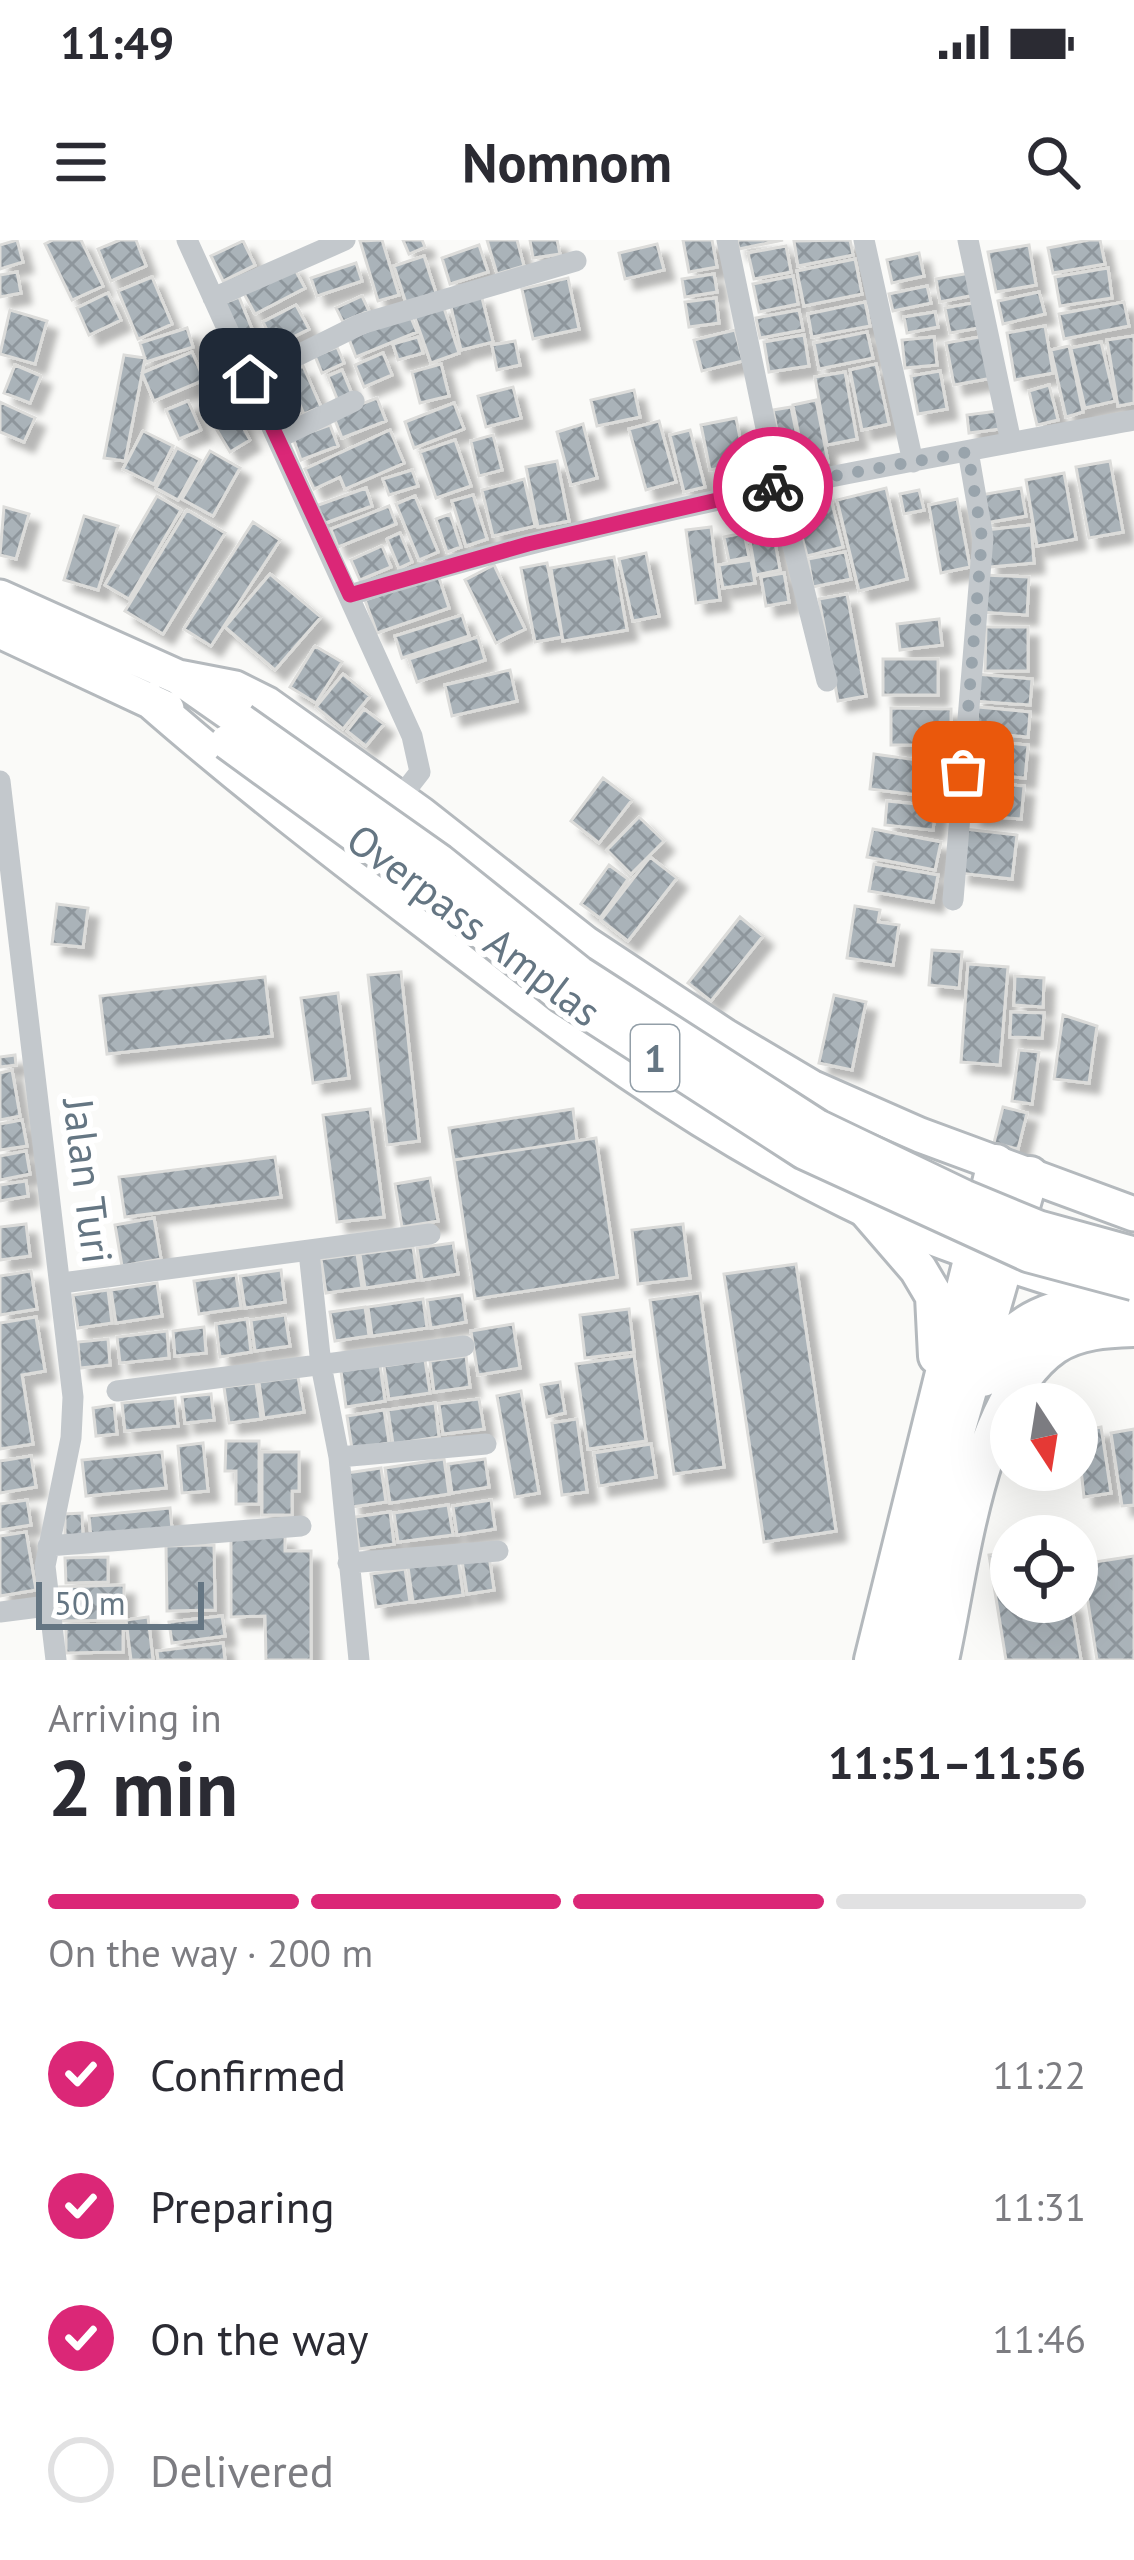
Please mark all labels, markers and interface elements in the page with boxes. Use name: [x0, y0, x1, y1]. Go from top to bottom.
text: 11:49: [60, 13, 174, 71]
text: Nomnom: [462, 127, 672, 197]
icon: menu: [48, 129, 114, 195]
icon: search: [1020, 129, 1086, 195]
pin: [199, 328, 301, 430]
icon: home: [217, 346, 283, 412]
courier: [713, 427, 833, 547]
icon: bike: [740, 454, 806, 520]
pin: [912, 721, 1014, 823]
icon: bag: [930, 739, 996, 805]
street label: Overpass Amplas: [336, 811, 612, 1038]
road number: 1: [631, 1025, 679, 1091]
street label: Jalan Turi: [51, 1093, 126, 1267]
north arrow: [990, 1383, 1098, 1491]
map controls: [990, 1383, 1098, 1623]
button: locate: [990, 1515, 1098, 1623]
scale bar: [36, 1576, 204, 1629]
text: 50 m: [54, 1581, 126, 1624]
text: Arriving in: [48, 1692, 222, 1743]
text: 11:51–11:56: [828, 1733, 1086, 1791]
text: 2 min: [48, 1737, 238, 1838]
text: On the way · 200 m: [48, 1927, 373, 1978]
icon: check: [48, 2041, 114, 2107]
text: Confirmed: [150, 2045, 346, 2103]
text: 11:22: [992, 2049, 1086, 2100]
icon: check: [48, 2173, 114, 2239]
text: Preparing: [150, 2177, 335, 2235]
text: 11:31: [992, 2181, 1086, 2232]
icon: check: [48, 2305, 114, 2371]
text: On the way: [150, 2309, 369, 2367]
text: 11:46: [992, 2313, 1086, 2364]
text: Delivered: [150, 2441, 334, 2499]

